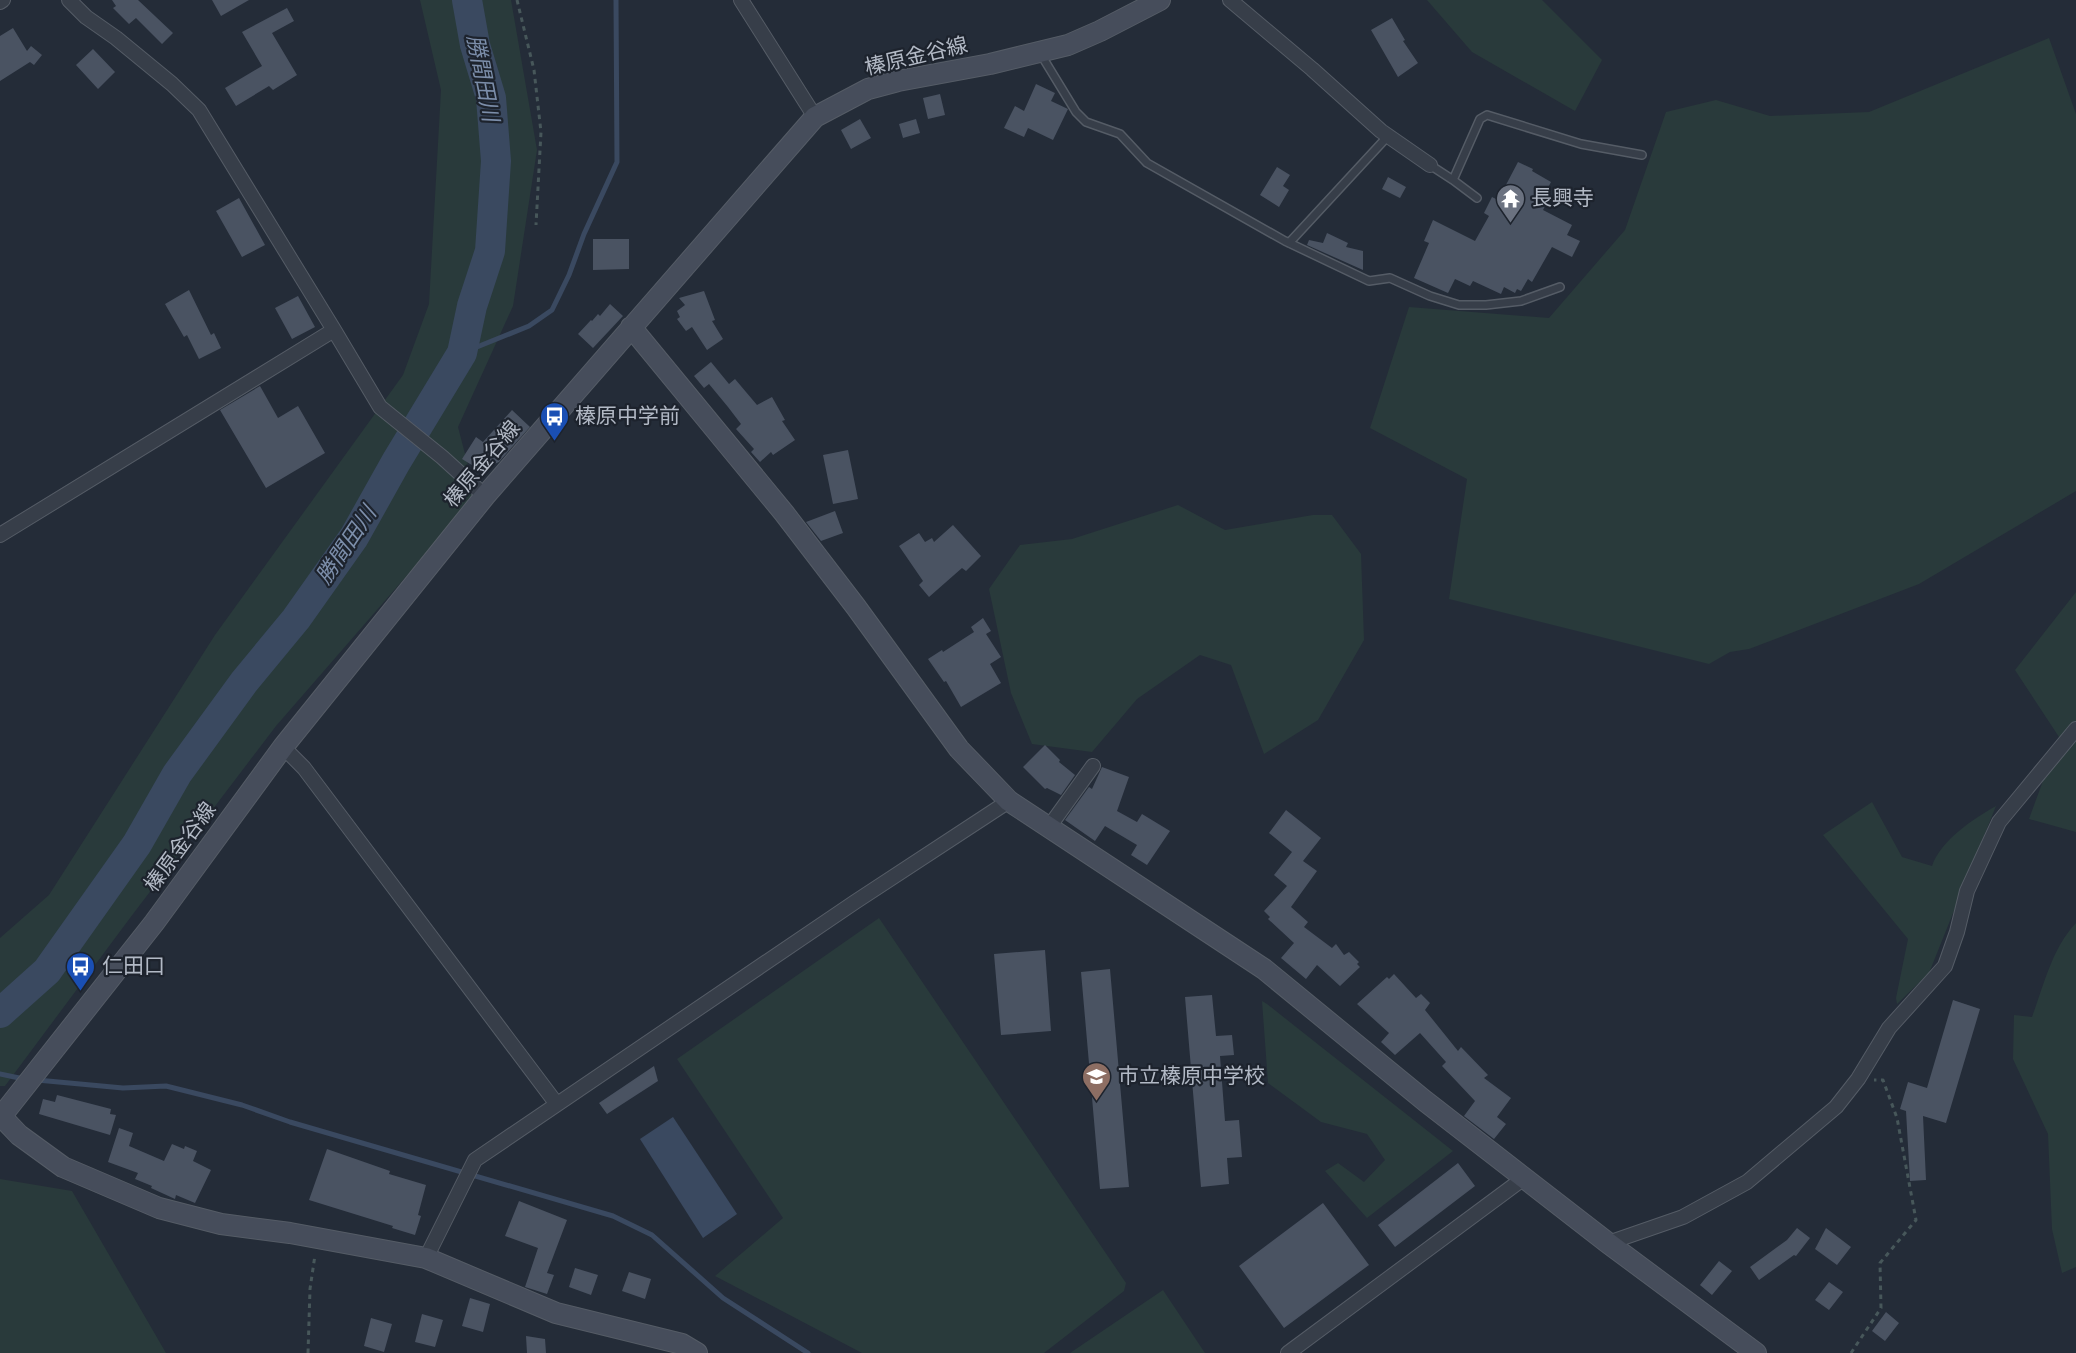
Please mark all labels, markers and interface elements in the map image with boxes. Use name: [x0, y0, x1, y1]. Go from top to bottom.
water label: 勝間田川: [461, 32, 505, 126]
street label: 榛原金谷線: [862, 32, 970, 80]
temple icon: 長興寺: [1494, 182, 1526, 224]
place label: 長興寺: [1531, 185, 1594, 211]
bus stop icon: 榛原中学前: [538, 400, 570, 442]
place label: 榛原中学前: [575, 403, 680, 429]
street label: 榛原金谷線: [438, 415, 526, 513]
water label: 勝間田川: [310, 499, 383, 589]
street label: 榛原金谷線: [139, 797, 221, 897]
bus stop icon: 仁田口: [65, 950, 97, 992]
place label: 仁田口: [102, 953, 165, 979]
school or university icon: 市立榛原中学校: [1081, 1060, 1113, 1102]
place label: 市立榛原中学校: [1118, 1063, 1265, 1089]

